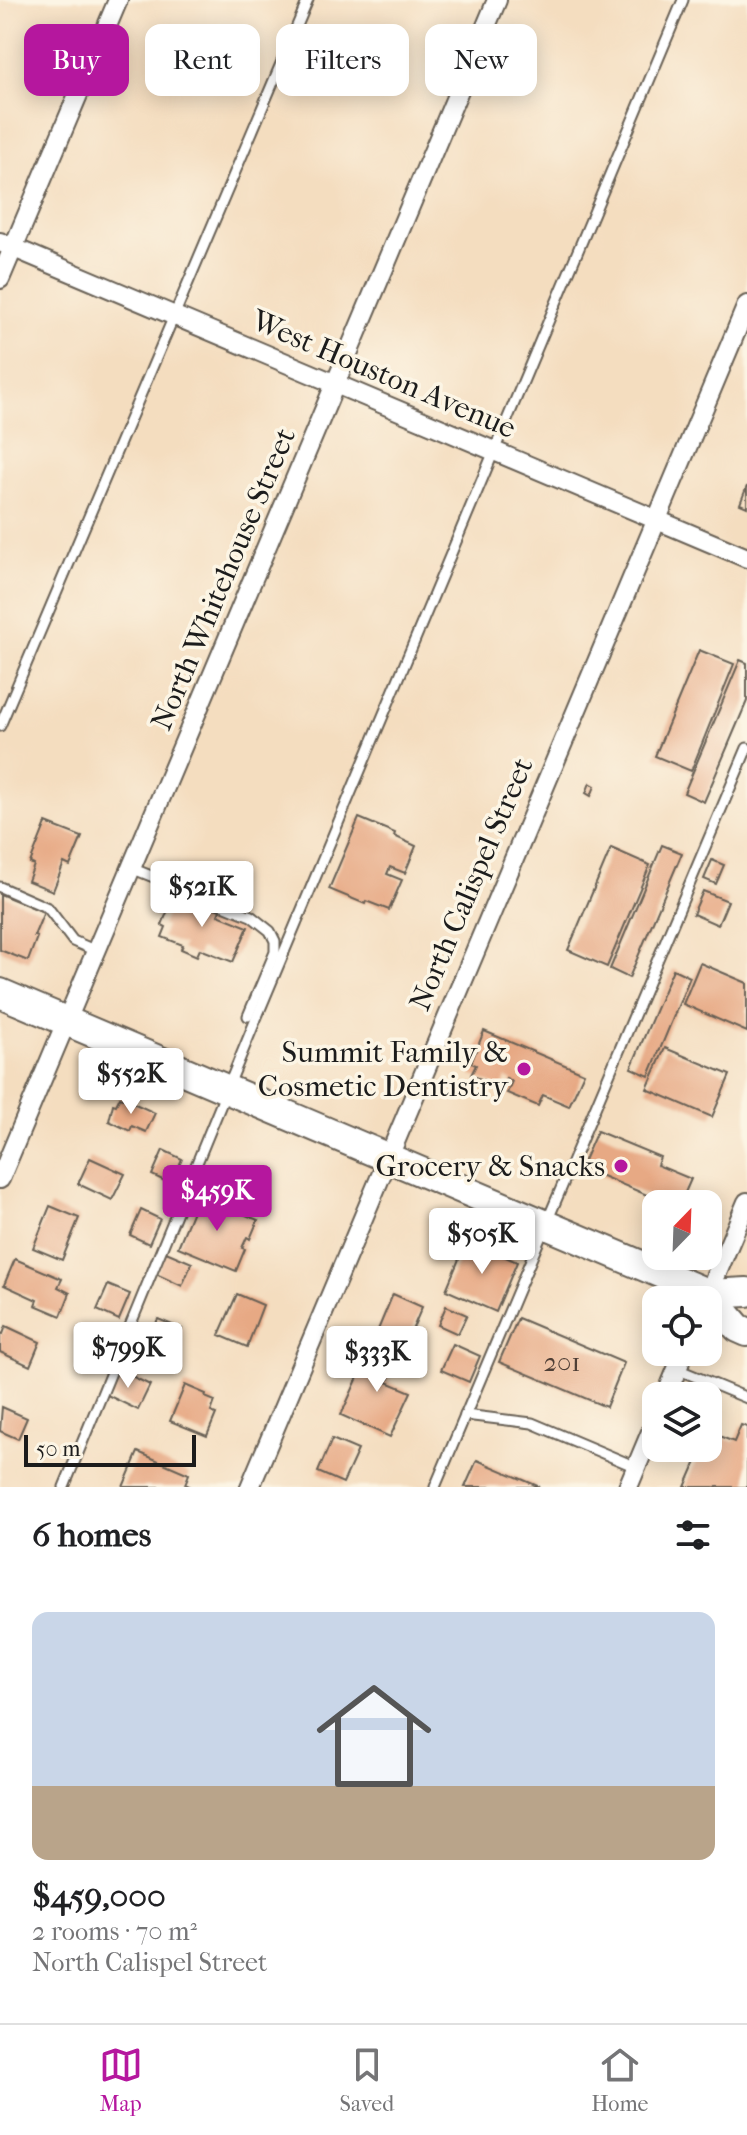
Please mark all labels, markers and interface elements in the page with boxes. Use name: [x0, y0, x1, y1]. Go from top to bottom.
chip: Buy: [24, 24, 129, 96]
chip: Rent: [145, 24, 260, 96]
chip: Filters: [276, 24, 409, 96]
chip: New: [425, 24, 537, 96]
street label: West Houston Avenue: [246, 303, 521, 446]
street label: North Whitehouse Street: [144, 423, 303, 735]
street label: North Calispel Street: [402, 752, 541, 1016]
pin: $521K: [146, 861, 258, 929]
text: $521K: [168, 871, 236, 902]
place label: Summit Family & Cosmetic Dentistry: [258, 1035, 509, 1104]
pin: $552K: [75, 1048, 187, 1116]
text: $552K: [97, 1058, 165, 1089]
marker: Summit Family & Cosmetic Dentistry: [515, 1060, 533, 1078]
place label: Grocery & Snacks: [375, 1149, 605, 1184]
marker: Grocery & Snacks: [612, 1157, 630, 1175]
pin: $459K: [161, 1165, 273, 1233]
text: $459K: [181, 1175, 253, 1206]
north arrow: [642, 1190, 722, 1270]
map controls: [642, 1190, 722, 1462]
pin: $505K: [426, 1208, 538, 1276]
text: $505K: [447, 1218, 517, 1249]
button: locate: [642, 1286, 722, 1366]
pin: $799K: [72, 1322, 184, 1390]
pin: $333K: [321, 1326, 433, 1394]
text: $799K: [91, 1332, 165, 1363]
text: $333K: [344, 1336, 410, 1367]
house number: 201: [544, 1347, 580, 1378]
button: layers: [642, 1382, 722, 1462]
scale bar: [24, 1431, 196, 1467]
text: 50 m: [36, 1436, 81, 1462]
icon: filters: [671, 1513, 715, 1557]
text: 6 homes: [32, 1515, 151, 1555]
icon: home: [302, 1664, 446, 1808]
text: $459,000: [32, 1876, 166, 1916]
text: 2 rooms · 70 m²: [32, 1916, 197, 1947]
text: North Calispel Street: [32, 1947, 267, 1978]
tab: Map: [99, 2043, 143, 2117]
tab: Saved: [340, 2043, 394, 2117]
tab: Home: [591, 2043, 648, 2117]

